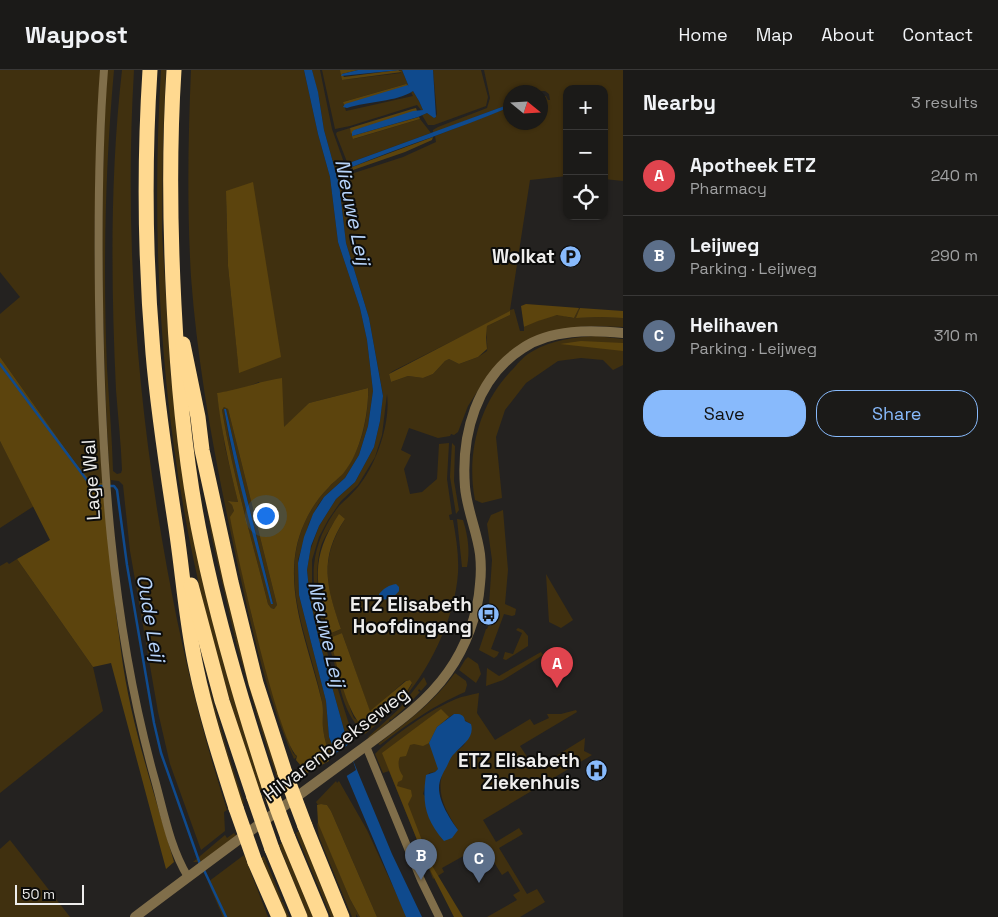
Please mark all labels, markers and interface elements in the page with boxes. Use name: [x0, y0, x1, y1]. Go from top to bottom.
text: Waypost: [25, 19, 128, 50]
text: Home: [679, 23, 728, 46]
text: Map: [756, 23, 793, 46]
text: About: [821, 23, 875, 46]
text: Contact: [903, 23, 973, 46]
north arrow: [503, 85, 548, 130]
map controls: [563, 85, 608, 220]
button: +: [563, 85, 608, 130]
text: Nearby: [643, 89, 716, 116]
text: 3 results: [911, 92, 978, 113]
button: −: [563, 130, 608, 175]
text: Apotheek ETZ: [690, 153, 816, 178]
water label: Nieuwe Leij: [329, 157, 377, 269]
text: A: [654, 165, 664, 186]
text: 240 m: [931, 165, 978, 186]
button: locate: [563, 175, 608, 220]
text: Pharmacy: [690, 178, 767, 199]
text: Leijweg: [690, 233, 759, 258]
place label: Wolkat: [492, 244, 555, 269]
parking icon: Wolkat: [559, 244, 583, 268]
text: B: [654, 245, 664, 266]
text: 290 m: [930, 245, 978, 266]
text: Parking · Leijweg: [690, 258, 817, 279]
text: Helihaven: [690, 313, 779, 338]
text: C: [654, 325, 664, 346]
text: 310 m: [934, 325, 978, 346]
text: Parking · Leijweg: [690, 338, 817, 359]
button: Save: [643, 390, 806, 437]
button: Share: [816, 390, 978, 437]
street label: Lage Wal: [76, 439, 106, 521]
your location: [253, 503, 279, 529]
water label: Oude Leij: [131, 572, 172, 666]
water label: Nieuwe Leij: [302, 579, 352, 691]
place label: ETZ Elisabeth Hoofdingang: [350, 592, 472, 639]
bus stop icon: ETZ Elisabeth Hoofdingang: [476, 603, 500, 627]
pin: A: [541, 647, 573, 688]
street label: Hilvarenbeekseweg: [258, 681, 414, 807]
place label: ETZ Elisabeth Ziekenhuis: [458, 748, 580, 795]
hospital icon: ETZ Elisabeth Ziekenhuis: [584, 759, 608, 783]
pin: B: [405, 839, 437, 880]
pin: C: [463, 842, 495, 883]
scale bar: [15, 882, 84, 905]
text: 50 m: [22, 885, 55, 903]

